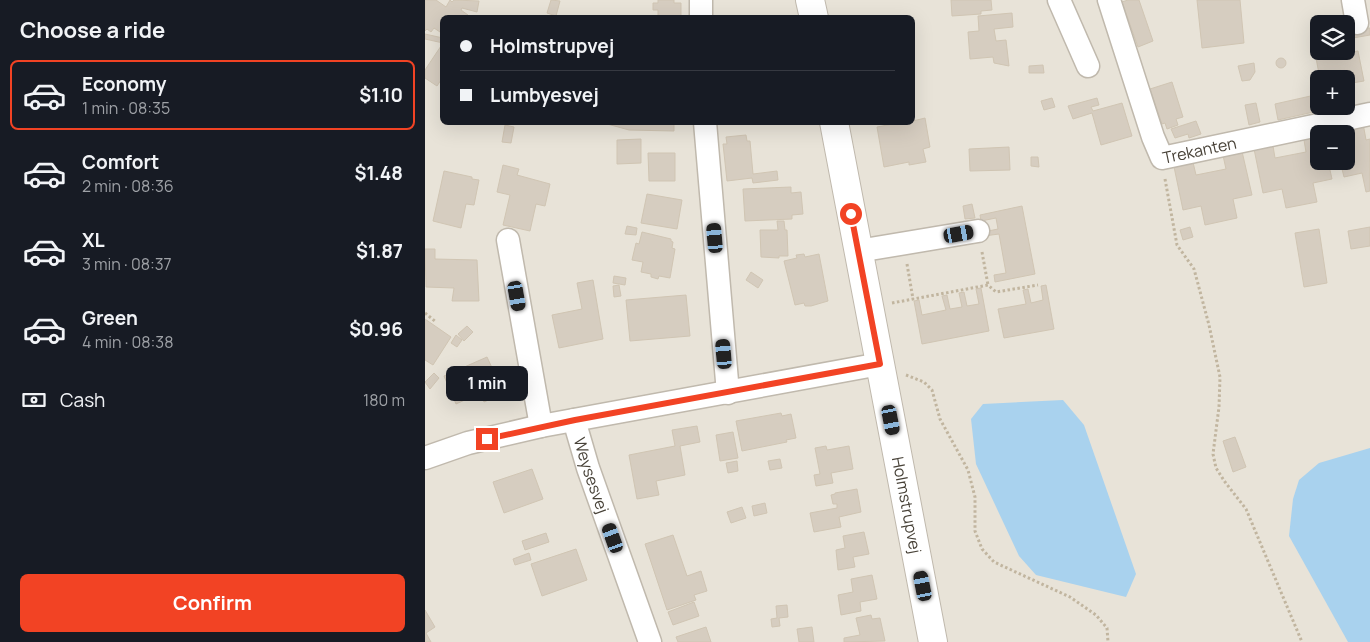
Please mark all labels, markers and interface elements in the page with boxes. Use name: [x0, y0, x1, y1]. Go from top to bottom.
text: Choose a ride: [20, 15, 165, 45]
map controls: [1310, 15, 1355, 170]
button: layers: [1310, 15, 1355, 60]
text: Holmstrupvej: [490, 33, 614, 59]
button: +: [1310, 70, 1355, 115]
text: Economy: [82, 71, 166, 97]
icon: car: [22, 73, 67, 118]
text: $1.10: [359, 82, 403, 108]
text: Lumbyesvej: [490, 82, 599, 108]
text: 1 min · 08:35: [82, 97, 170, 119]
button: −: [1310, 125, 1355, 170]
street label: Trekanten: [1161, 132, 1238, 169]
text: Comfort: [82, 149, 159, 175]
icon: car: [22, 151, 67, 196]
text: $1.48: [355, 160, 403, 186]
text: 2 min · 08:36: [82, 175, 174, 197]
route start: [840, 203, 862, 225]
car: [706, 222, 723, 254]
car: [942, 224, 975, 244]
text: XL: [82, 227, 105, 253]
icon: car: [22, 229, 67, 274]
text: $1.87: [356, 238, 403, 264]
text: 3 min · 08:37: [82, 253, 172, 275]
car: [507, 280, 526, 312]
text: Green: [82, 305, 138, 331]
icon: car: [22, 307, 67, 352]
text: $0.96: [349, 316, 403, 342]
text: 4 min · 08:38: [82, 331, 173, 353]
car: [715, 338, 732, 370]
callout: 1 min: [446, 366, 528, 402]
text: 1 min: [467, 372, 507, 394]
icon: cash: [20, 386, 48, 414]
text: Cash: [60, 387, 105, 413]
text: 180 m: [363, 389, 405, 411]
car: [880, 404, 901, 436]
route end: [476, 428, 498, 450]
street label: Weysesvej: [569, 435, 614, 516]
street label: Holmstrupvej: [887, 455, 927, 555]
car: [600, 521, 625, 555]
car: [912, 570, 933, 602]
button: Confirm: [20, 574, 405, 632]

